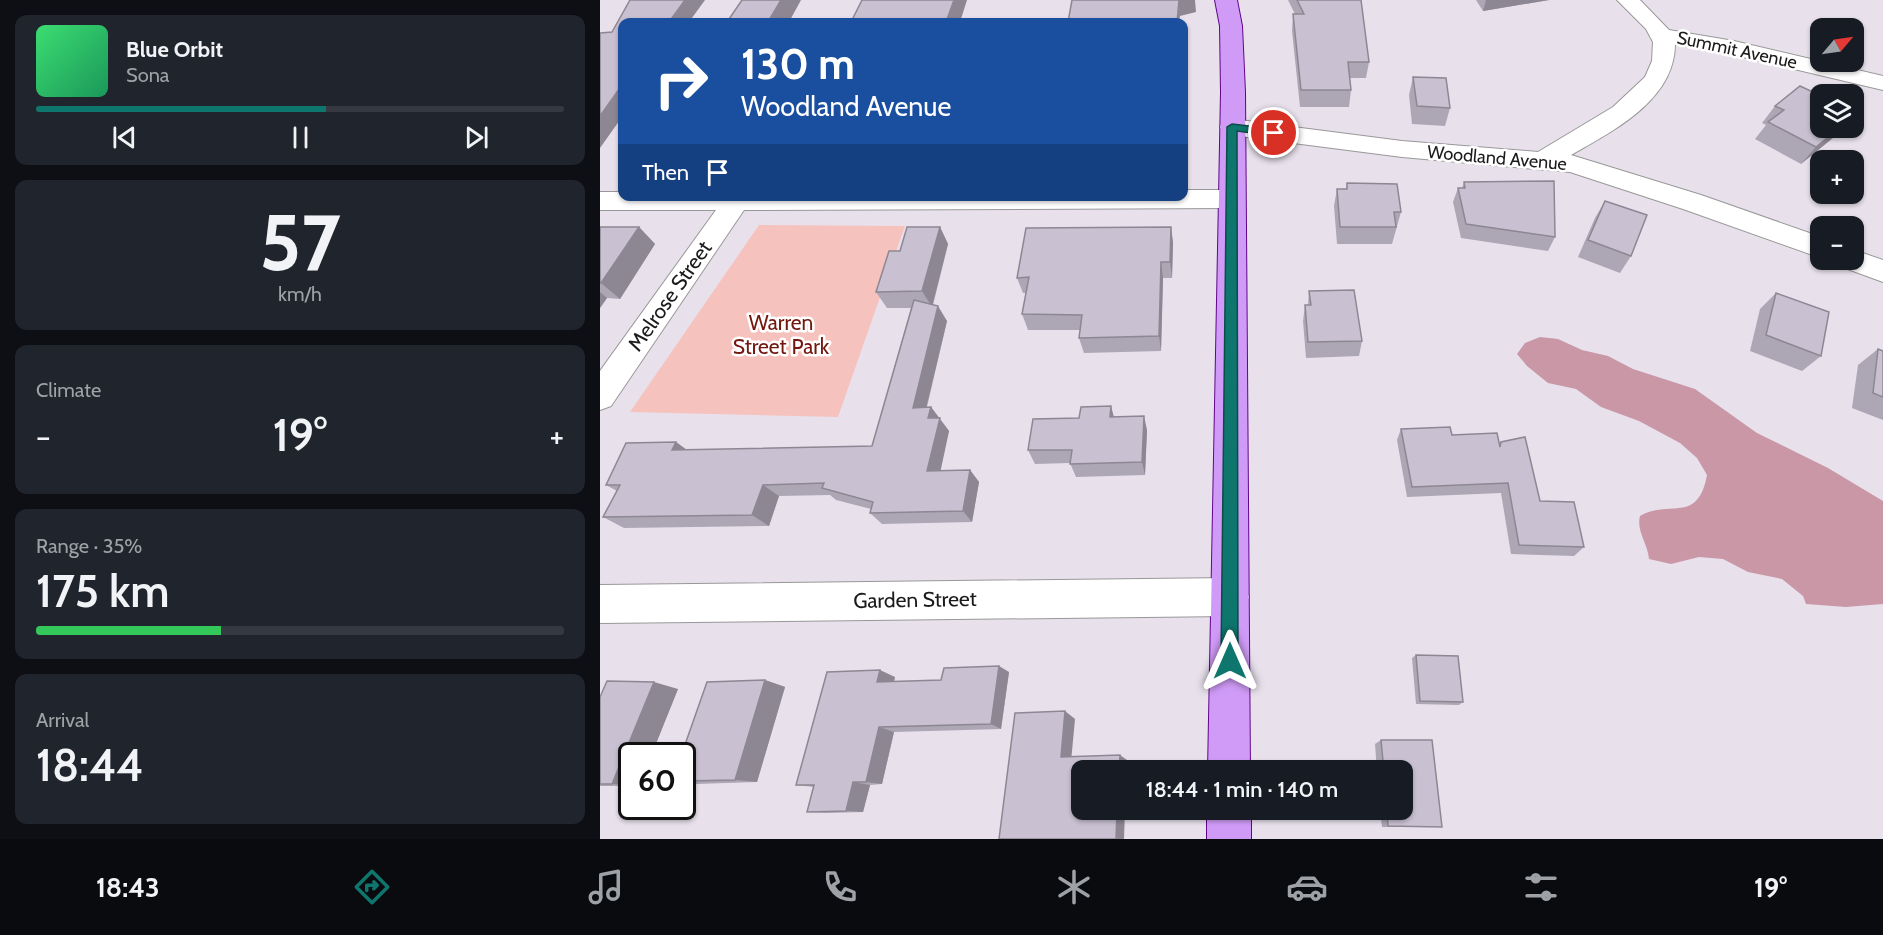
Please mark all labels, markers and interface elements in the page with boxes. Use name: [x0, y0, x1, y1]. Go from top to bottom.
north arrow: [1810, 18, 1864, 72]
map controls: [1810, 18, 1864, 270]
street label: Summit Avenue: [1675, 27, 1799, 73]
text: Blue Orbit: [126, 36, 223, 63]
text: 130 m: [741, 38, 855, 90]
icon: right: [642, 42, 720, 120]
text: Sona: [126, 63, 169, 87]
button: layers: [1810, 84, 1864, 138]
text: Woodland Avenue: [741, 90, 951, 123]
pin: [1248, 107, 1299, 158]
icon: arrive: [1257, 116, 1290, 149]
icon: previous: [108, 121, 141, 154]
icon: pause: [284, 121, 317, 154]
icon: next: [460, 121, 493, 154]
street label: Woodland Avenue: [1426, 141, 1568, 175]
button: +: [1810, 150, 1864, 204]
icon: arrive: [701, 156, 734, 189]
text: Then: [642, 159, 689, 186]
text: 57: [259, 195, 341, 290]
button: −: [1810, 216, 1864, 270]
street label: Melrose Street: [622, 236, 717, 356]
text: km/h: [278, 282, 322, 306]
park label: Warren Street Park: [733, 310, 830, 359]
text: Climate: [36, 378, 101, 402]
text: 19°: [273, 408, 327, 462]
text: −: [36, 416, 51, 456]
text: +: [549, 416, 564, 456]
text: Range · 35%: [36, 534, 142, 558]
text: 175 km: [36, 564, 170, 618]
street label: Garden Street: [853, 586, 977, 613]
position arrow: [1198, 629, 1262, 693]
text: Arrival: [36, 708, 89, 732]
text: 18:44: [36, 738, 143, 792]
speed limit sign: 60: [618, 742, 696, 820]
text: 18:44 · 1 min · 140 m: [1146, 776, 1338, 803]
icon: directions: [351, 866, 393, 908]
icon: music: [585, 866, 627, 908]
icon: phone: [819, 866, 861, 908]
icon: climate: [1053, 866, 1095, 908]
icon: car: [1286, 866, 1328, 908]
icon: filters: [1520, 866, 1562, 908]
text: 18:43: [96, 871, 159, 904]
text: 19°: [1754, 871, 1787, 904]

